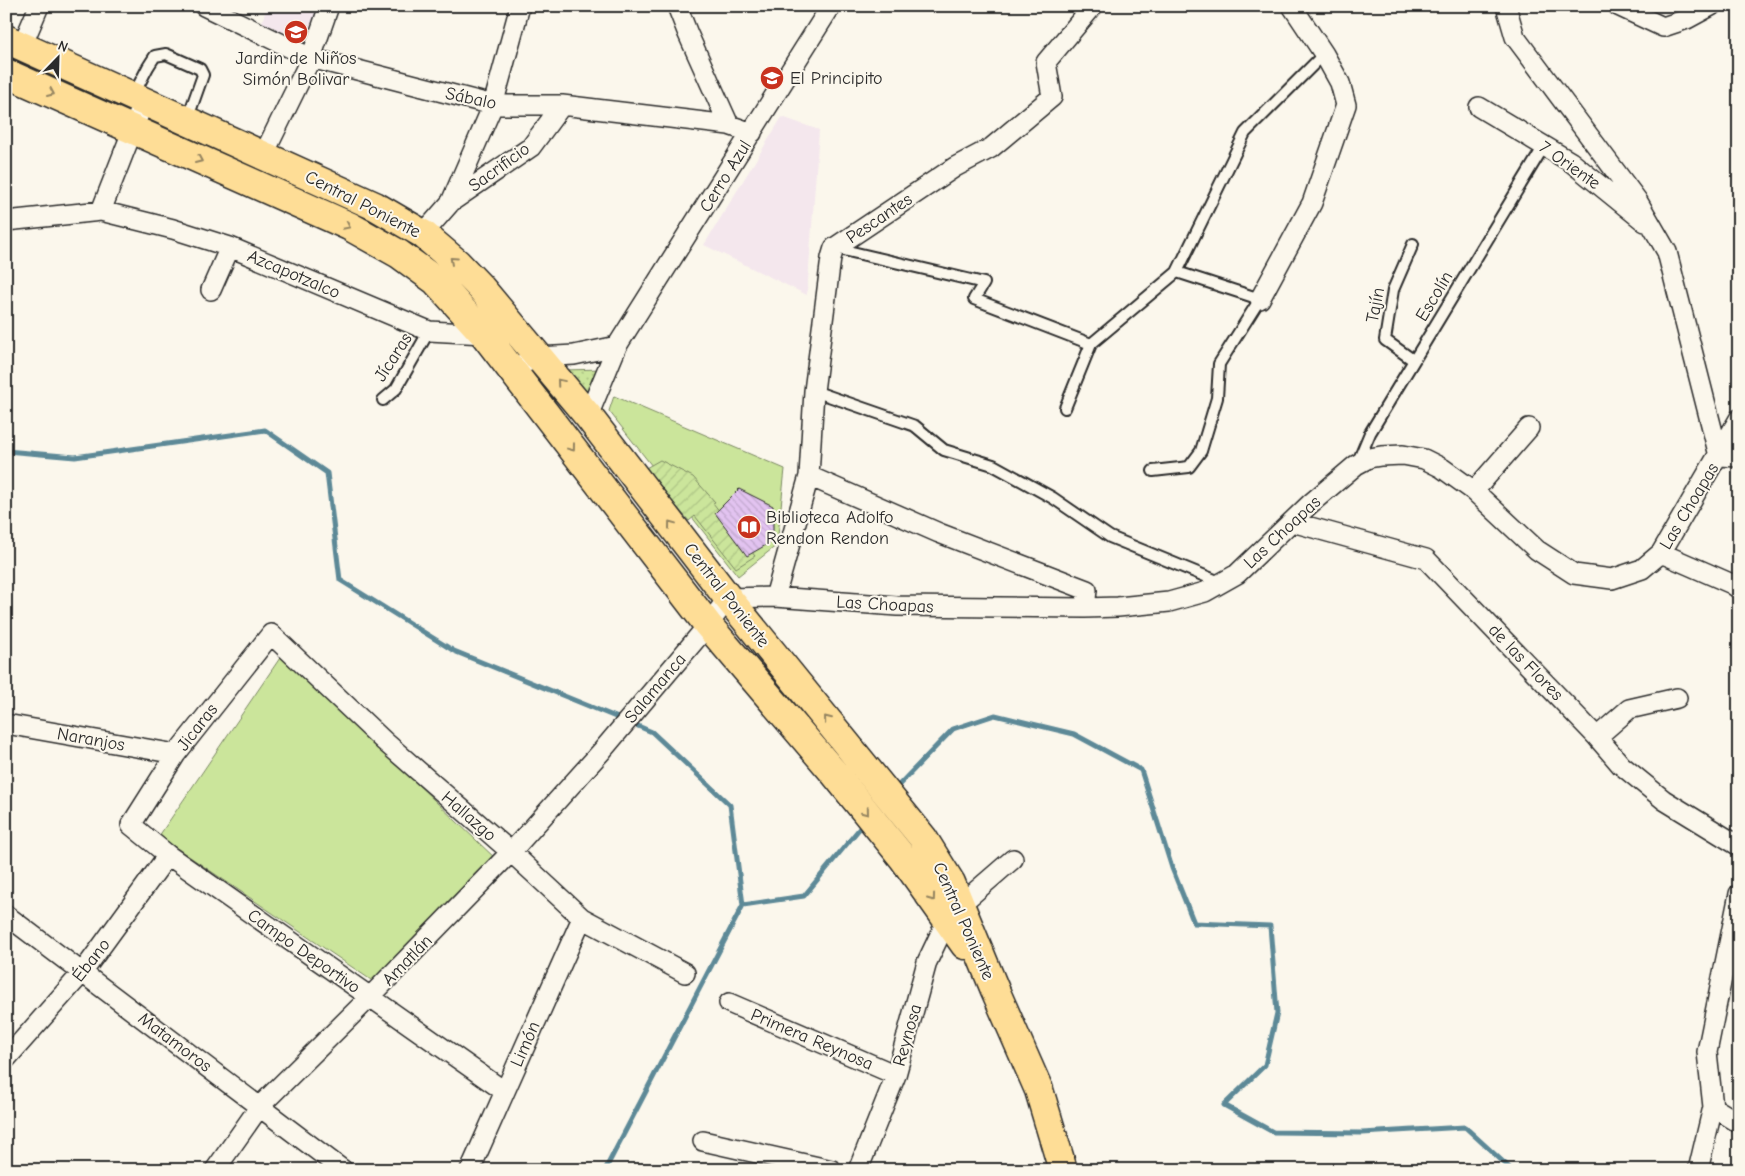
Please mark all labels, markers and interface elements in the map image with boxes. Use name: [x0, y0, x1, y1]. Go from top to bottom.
school or university icon: Jardin de Niños Simón Bolivar: [283, 19, 309, 45]
north arrow: [32, 32, 82, 82]
text: N: [55, 37, 70, 56]
place label: Jardin de Niños Simón Bolivar: [235, 48, 357, 90]
school or university icon: El Principito: [759, 65, 785, 91]
place label: El Principito: [790, 68, 883, 89]
street label: Sábalo: [443, 83, 498, 114]
one-way arrow: [46, 87, 55, 97]
street label: Cerro Azul: [695, 136, 756, 216]
street label: 7 Oriente: [1535, 137, 1604, 194]
street label: Sacrificio: [465, 138, 534, 197]
one-way arrow: [194, 153, 203, 164]
street label: Central Poniente: [302, 166, 424, 243]
street label: Pescantes: [842, 189, 916, 248]
one-way arrow: [342, 220, 351, 230]
street label: Azcapotzalco: [244, 246, 343, 303]
one-way arrow: [450, 257, 459, 266]
street label: Escolín: [1411, 267, 1457, 325]
street label: Tajín: [1362, 286, 1389, 324]
street label: Jícaras: [370, 329, 417, 386]
one-way arrow: [556, 379, 565, 388]
one-way arrow: [566, 442, 574, 451]
street label: Las Choapas: [1655, 459, 1723, 553]
street label: Las Choapas: [1240, 491, 1325, 573]
place label: Biblioteca Adolfo Rendon Rendon: [766, 507, 894, 549]
library icon: Biblioteca Adolfo Rendon Rendon: [736, 514, 762, 540]
one-way arrow: [668, 520, 677, 530]
street label: Central Poniente: [679, 539, 774, 652]
street label: Las Choapas: [836, 591, 934, 618]
street label: de las Flores: [1484, 620, 1567, 705]
street label: Salamanca: [620, 649, 691, 727]
street label: Jicaras: [173, 700, 222, 755]
one-way arrow: [823, 716, 832, 725]
street label: Naranjos: [55, 723, 126, 756]
street label: Hallazgo: [437, 787, 500, 846]
one-way arrow: [860, 806, 868, 815]
street label: Central Poniente: [928, 859, 999, 983]
one-way arrow: [926, 892, 935, 902]
street label: Campo Deportivo: [243, 905, 364, 998]
street label: Amatlán: [378, 930, 437, 990]
street label: Ébano: [67, 934, 115, 986]
street label: Reynosa: [889, 1002, 926, 1069]
street label: Primera Reynosa: [747, 1004, 876, 1075]
street label: Matamoros: [134, 1008, 216, 1077]
street label: Limón: [506, 1018, 545, 1070]

